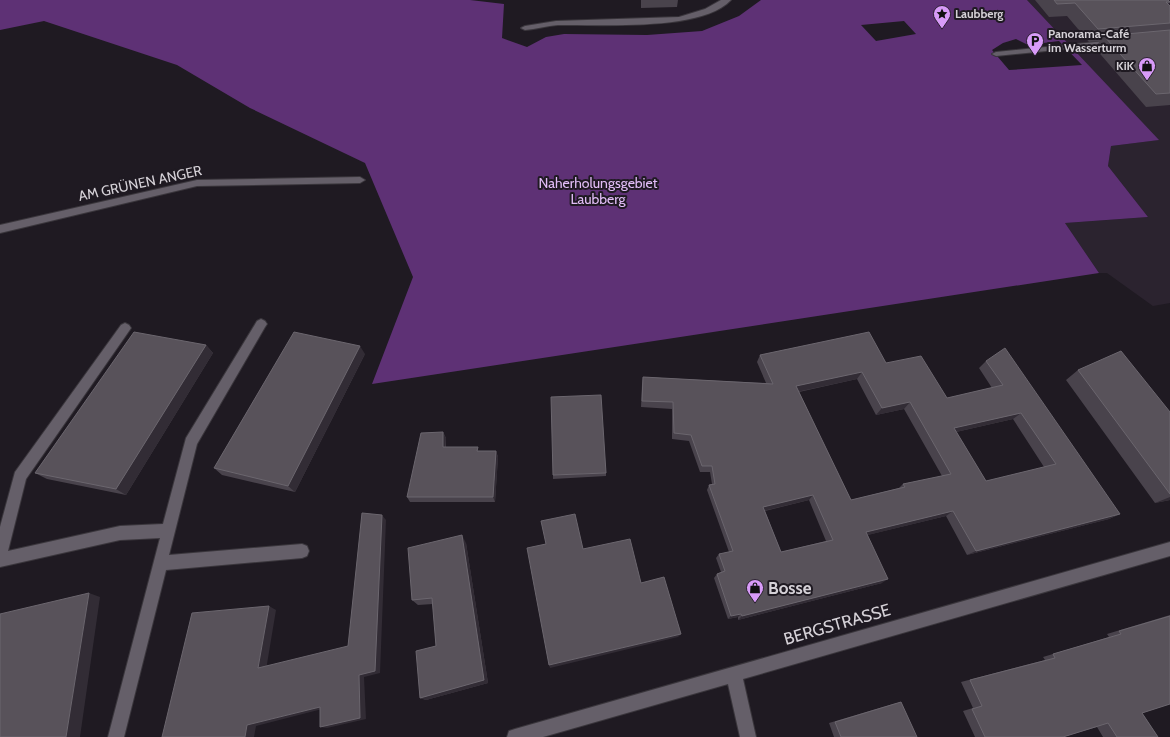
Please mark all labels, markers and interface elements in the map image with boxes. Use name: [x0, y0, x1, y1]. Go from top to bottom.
place icon: Laubberg: [932, 4, 952, 29]
place label: Laubberg: [955, 6, 1003, 21]
place label: Panorama-Café im Wasserturm: [1048, 26, 1129, 55]
parking icon: Panorama-Café im Wasserturm: [1025, 31, 1045, 56]
shop icon: KiK: [1137, 56, 1157, 81]
place label: KiK: [1116, 58, 1134, 73]
street label: AM GRÜNEN ANGER: [77, 161, 204, 205]
park label: Naherholungsgebiet Laubberg: [539, 174, 658, 208]
shop icon: Bosse: [745, 578, 765, 603]
place label: Bosse: [768, 578, 812, 598]
street label: BERGSTRASSE: [781, 599, 893, 649]

